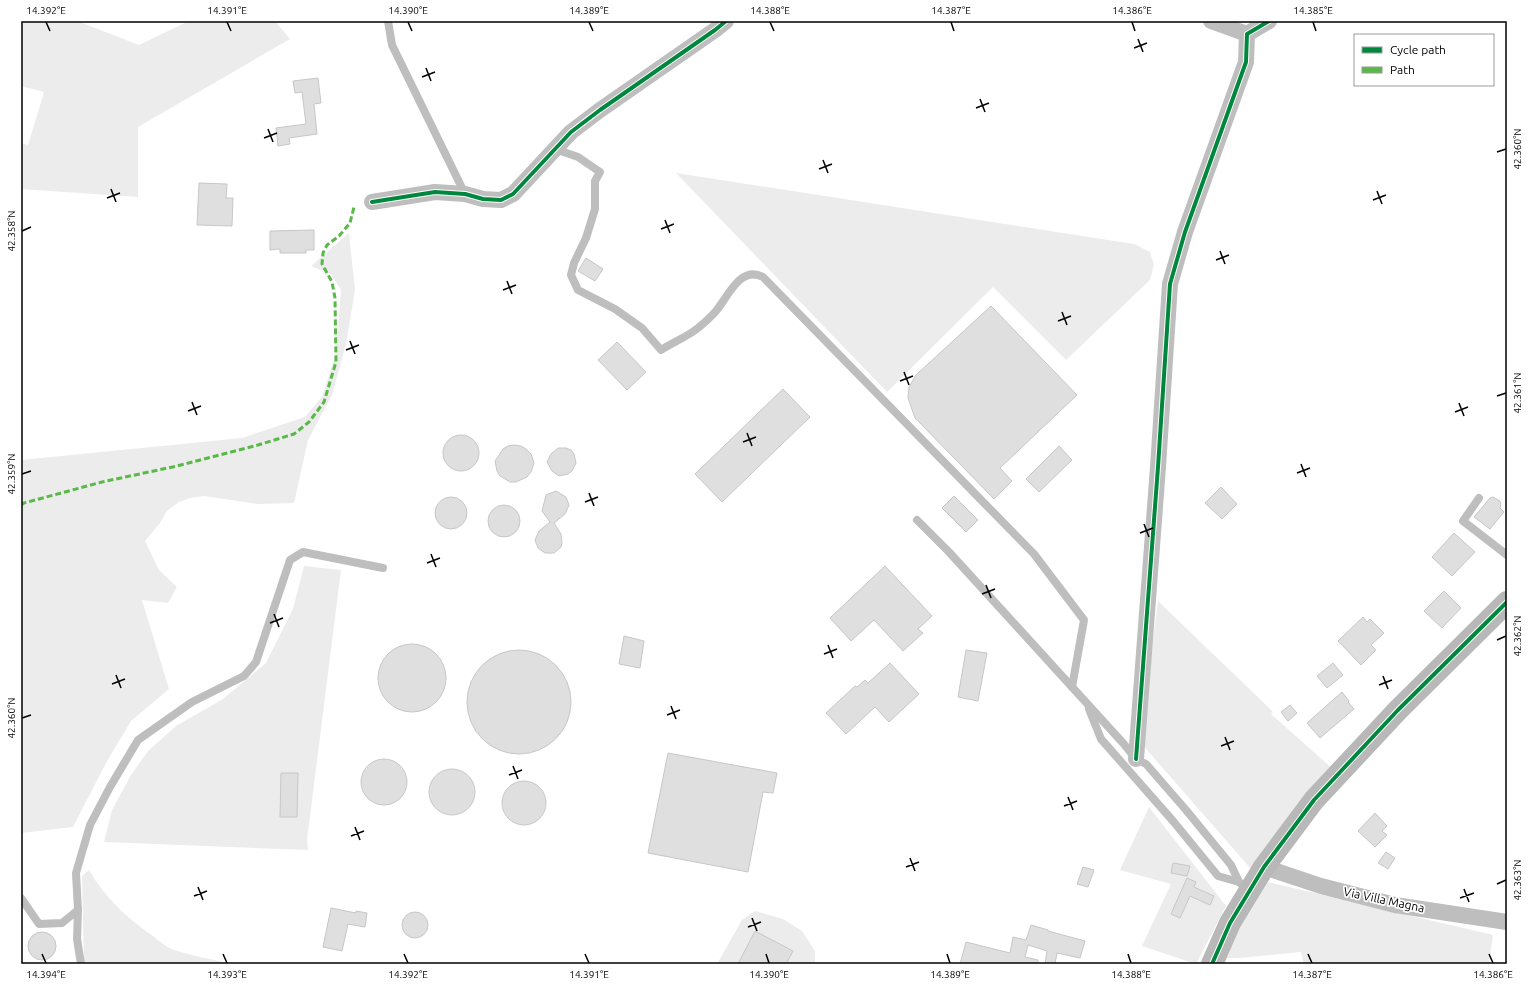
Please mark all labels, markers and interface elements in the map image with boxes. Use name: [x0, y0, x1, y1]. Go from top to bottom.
text: 14.392°E: [26, 5, 66, 16]
text: 14.391°E: [207, 5, 247, 16]
text: 14.390°E: [388, 5, 428, 16]
text: 14.389°E: [569, 5, 609, 16]
text: 14.388°E: [750, 5, 790, 16]
text: 14.387°E: [931, 5, 971, 16]
text: 14.386°E: [1112, 5, 1152, 16]
text: 14.385°E: [1293, 5, 1333, 16]
legend: [1354, 34, 1494, 86]
text: Cycle path: [1390, 43, 1446, 56]
text: Path: [1390, 63, 1415, 76]
text: 42.360°N: [1512, 128, 1523, 170]
text: 42.358°N: [6, 210, 17, 252]
text: 42.361°N: [1512, 372, 1523, 414]
text: 42.359°N: [6, 453, 17, 495]
text: 42.362°N: [1512, 615, 1523, 657]
text: 42.360°N: [6, 697, 17, 739]
text: 42.363°N: [1512, 859, 1523, 901]
street label: Via Villa Magna: [1342, 885, 1426, 914]
text: 14.394°E: [26, 969, 66, 980]
text: 14.393°E: [207, 969, 247, 980]
text: 14.392°E: [388, 969, 428, 980]
text: 14.391°E: [569, 969, 609, 980]
text: 14.390°E: [749, 969, 789, 980]
text: 14.389°E: [930, 969, 970, 980]
text: 14.388°E: [1111, 969, 1151, 980]
text: 14.387°E: [1292, 969, 1332, 980]
text: 14.386°E: [1473, 969, 1513, 980]

